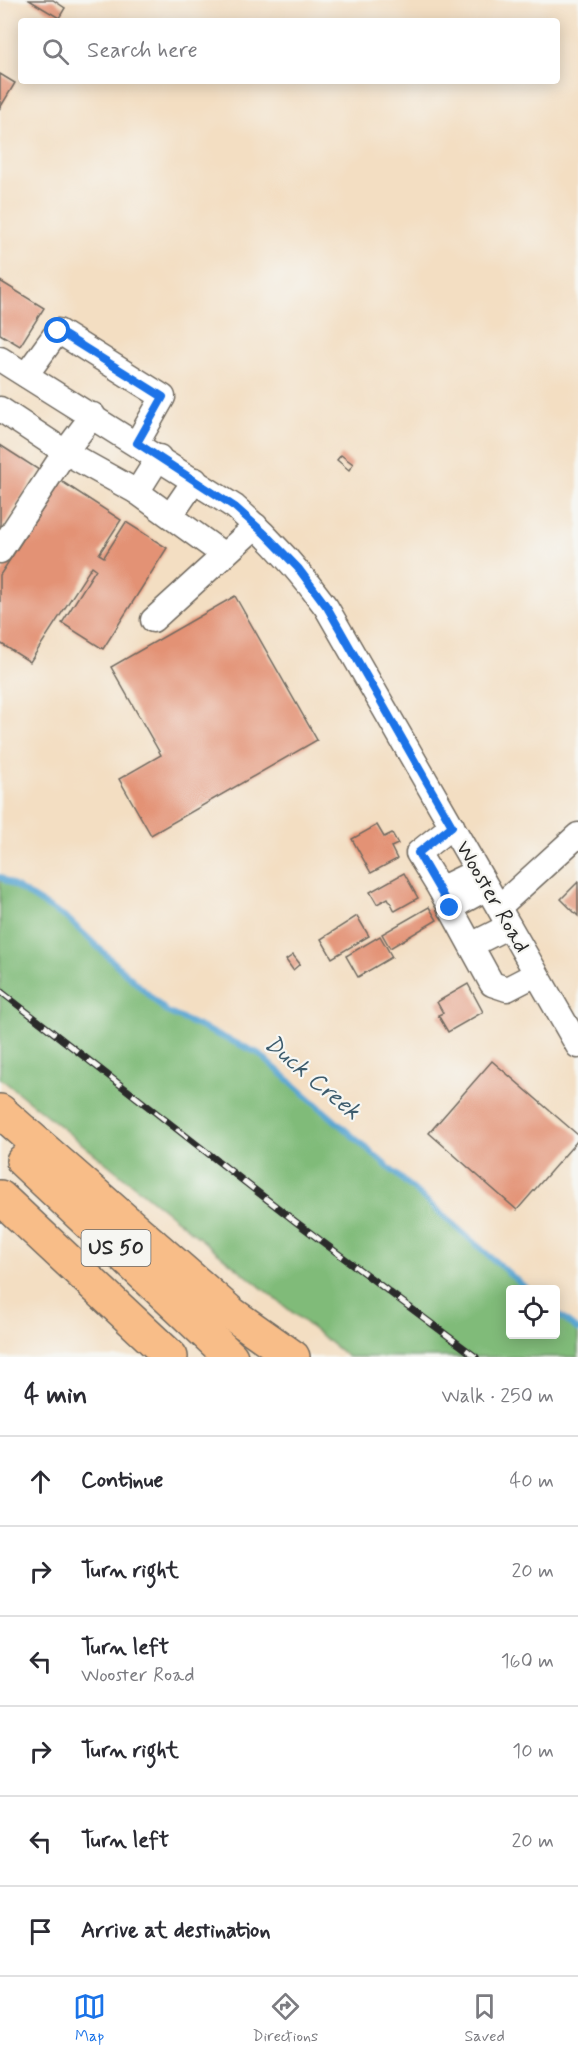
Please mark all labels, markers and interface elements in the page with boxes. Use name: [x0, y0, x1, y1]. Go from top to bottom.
search box: [18, 18, 560, 84]
icon: search: [39, 35, 72, 68]
text: Search here: [87, 37, 198, 65]
route start: [44, 317, 70, 343]
street label: Wooster Road: [449, 836, 535, 958]
route end: [436, 894, 462, 920]
water label: Duck Creek: [257, 1029, 367, 1127]
road number: US 50: [82, 1230, 150, 1266]
map controls: [506, 1285, 560, 1339]
button: locate: [506, 1285, 560, 1339]
text: 4 min: [24, 1379, 87, 1413]
text: Walk · 250 m: [442, 1383, 554, 1410]
icon: ahead: [24, 1465, 57, 1498]
text: Continue: [81, 1467, 163, 1495]
text: 40 m: [510, 1468, 554, 1495]
icon: right: [24, 1555, 57, 1588]
text: Turn right: [81, 1557, 179, 1585]
text: 20 m: [511, 1558, 554, 1585]
text: Turn left: [81, 1634, 169, 1662]
icon: left: [24, 1645, 57, 1678]
text: 160 m: [501, 1648, 554, 1675]
text: Wooster Road: [81, 1662, 195, 1689]
icon: right: [24, 1735, 57, 1768]
text: Turn right: [81, 1737, 179, 1765]
text: 10 m: [512, 1738, 554, 1765]
icon: left: [24, 1825, 57, 1858]
text: Turn left: [81, 1827, 169, 1855]
text: 20 m: [511, 1828, 554, 1855]
icon: arrive: [24, 1915, 57, 1948]
text: Arrive at destination: [81, 1917, 271, 1945]
tab: Map: [73, 1990, 106, 2047]
tab: Directions: [252, 1990, 318, 2047]
tab: Saved: [464, 1990, 505, 2047]

